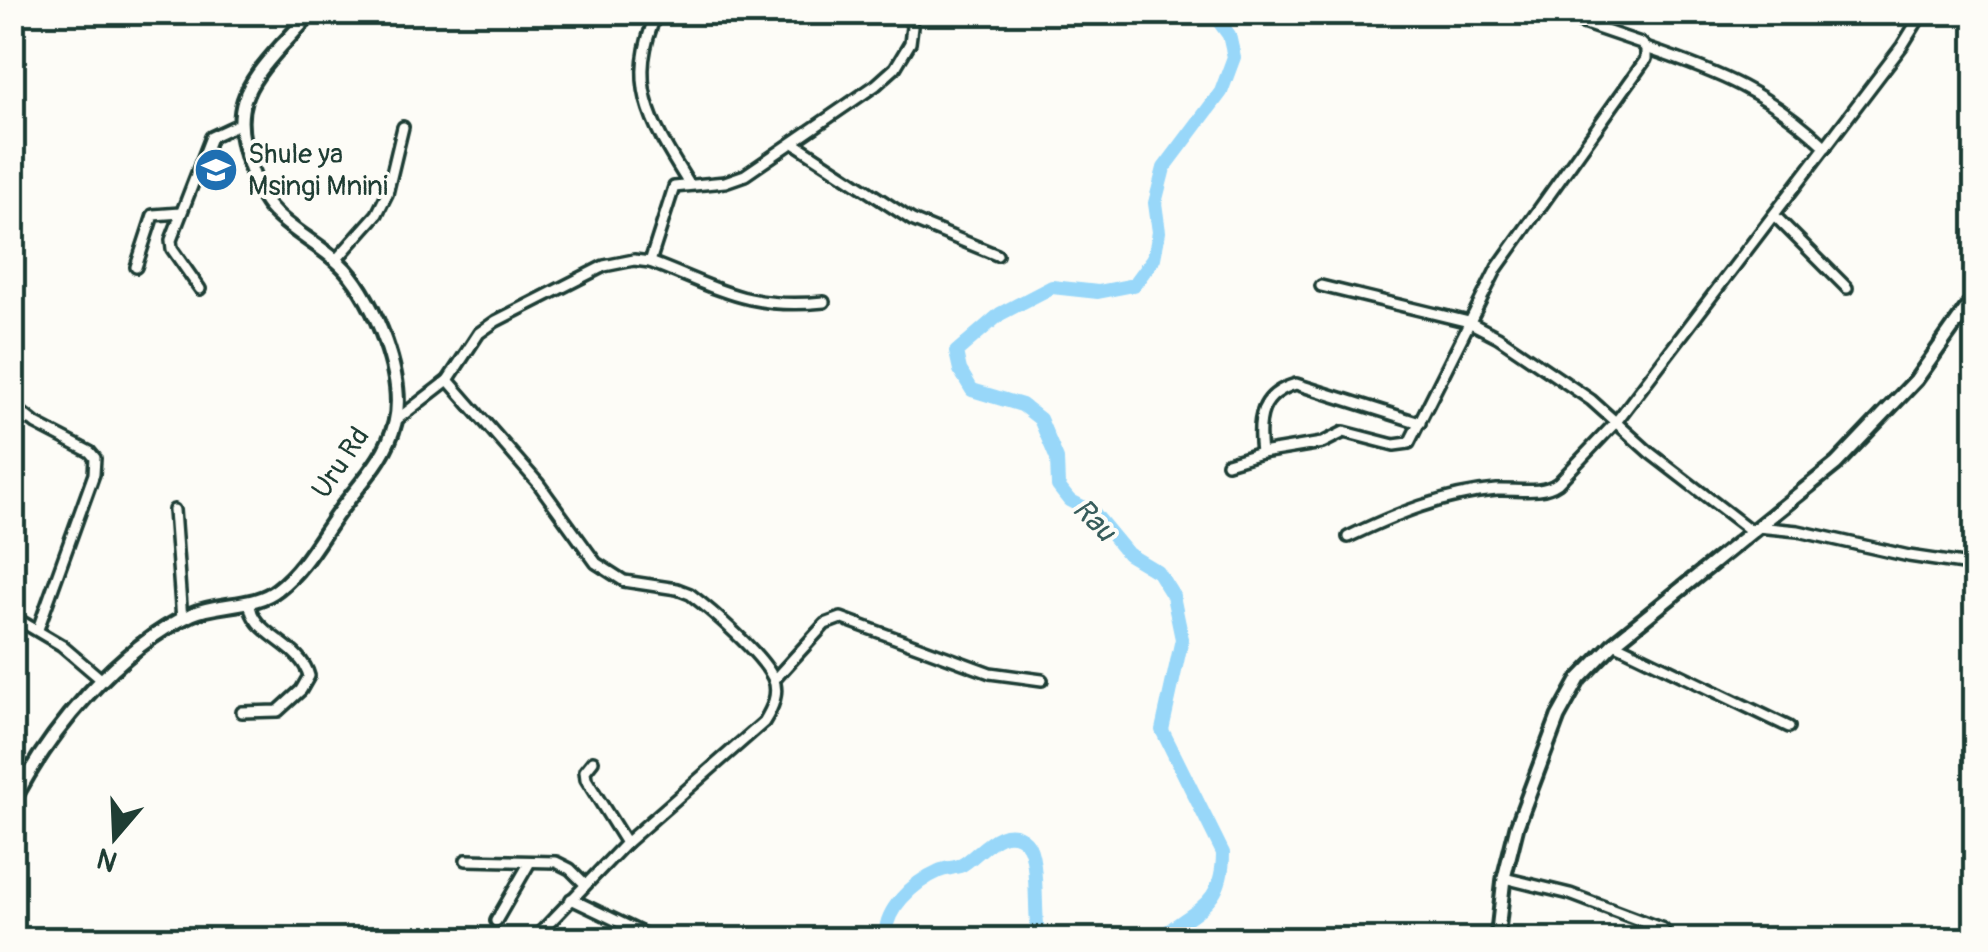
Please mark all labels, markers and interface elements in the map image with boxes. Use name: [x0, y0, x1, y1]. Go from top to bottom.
place label: Shule ya Msingi Mnini: [248, 137, 388, 204]
school or university icon: Shule ya Msingi Mnini: [193, 147, 239, 193]
street label: Uru Rd: [305, 421, 377, 505]
water label: Rau: [1065, 491, 1125, 551]
north arrow: [65, 787, 165, 887]
text: N: [93, 840, 122, 879]

